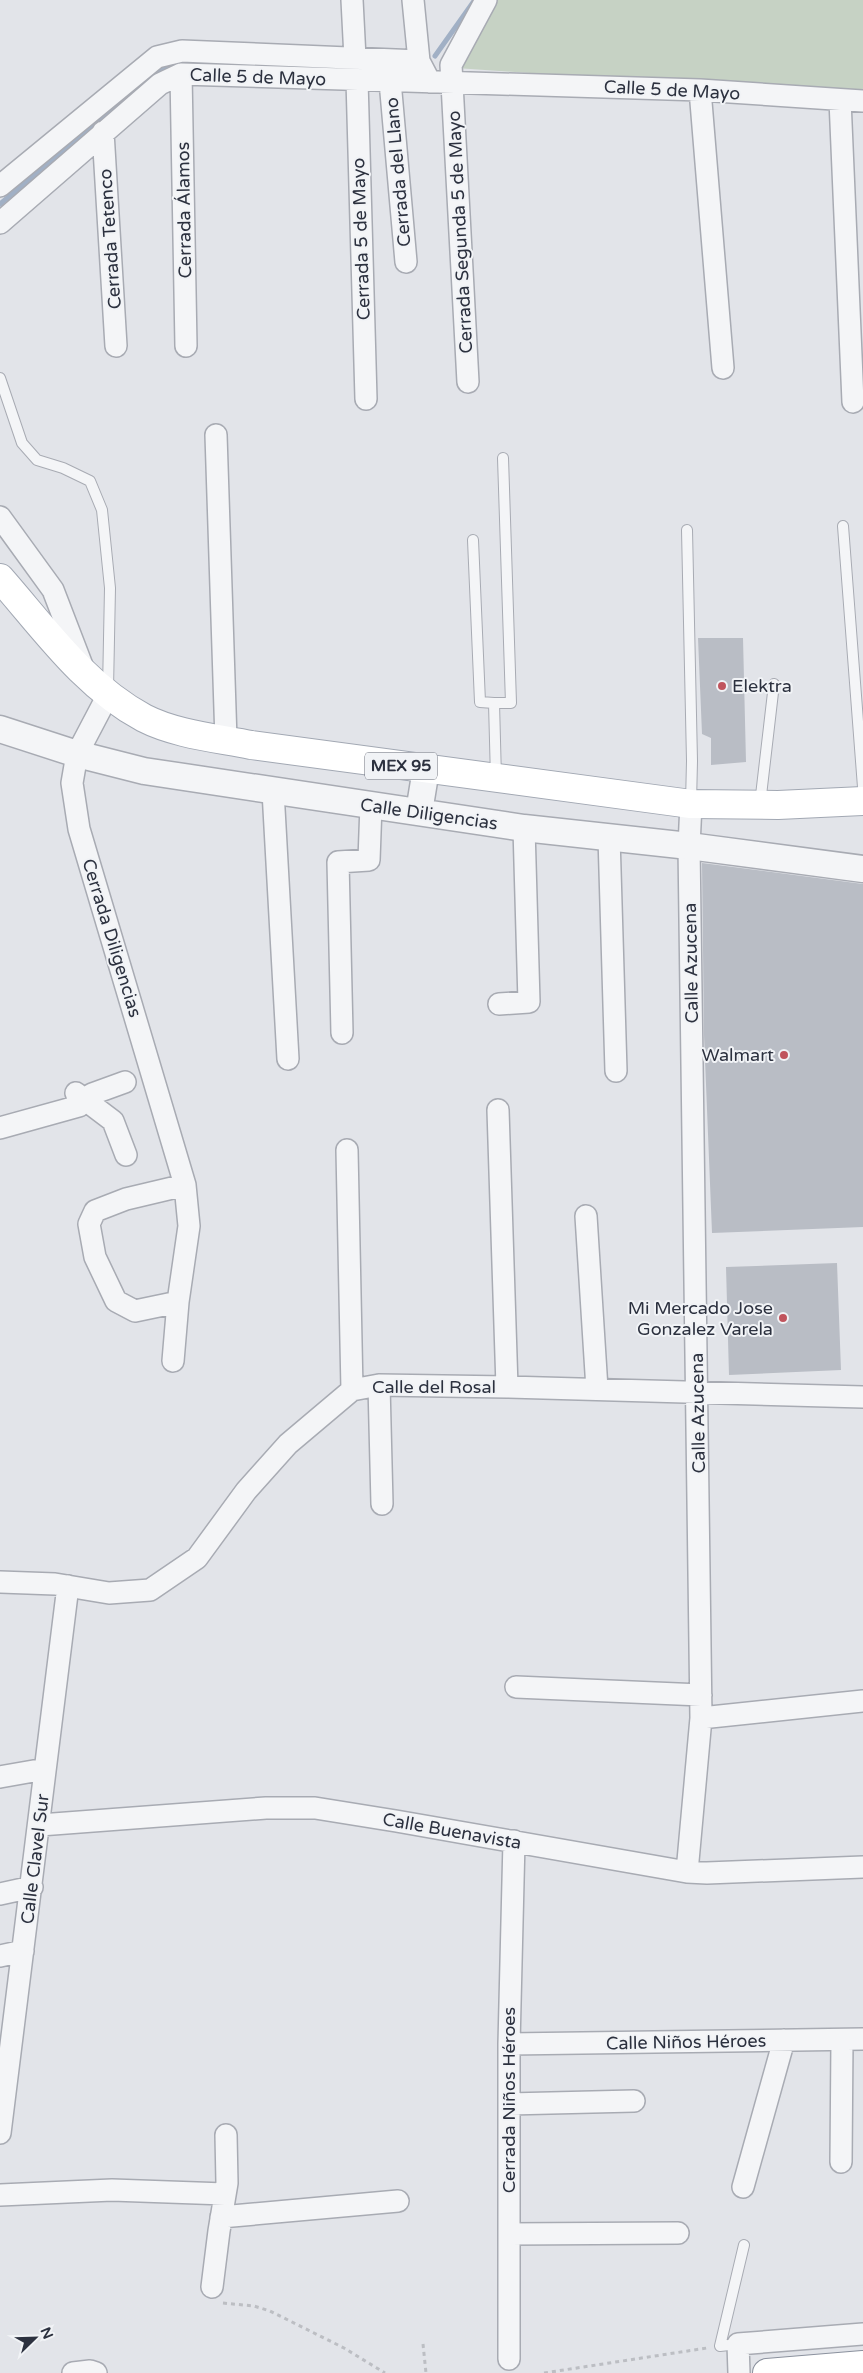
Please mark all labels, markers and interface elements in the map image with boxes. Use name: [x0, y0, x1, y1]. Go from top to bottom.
street label: Calle 5 de Mayo: [189, 64, 327, 90]
street label: Calle 5 de Mayo: [603, 75, 741, 105]
street label: Cerrada del Llano: [380, 96, 415, 248]
street label: Cerrada Segunda 5 de Mayo: [443, 110, 477, 354]
street label: Cerrada Álamos: [172, 142, 196, 278]
street label: Cerrada 5 de Mayo: [347, 157, 375, 321]
street label: Cerrada Tetenco: [94, 168, 126, 310]
place label: Elektra: [732, 675, 792, 697]
marker: Elektra: [716, 680, 728, 692]
road number: MEX 95: [365, 752, 437, 779]
street label: Calle Diligencias: [359, 793, 499, 835]
street label: Cerrada Diligencias: [77, 856, 147, 1020]
street label: Calle Azucena: [679, 903, 703, 1023]
place label: Walmart: [702, 1044, 774, 1066]
marker: Walmart: [778, 1049, 790, 1061]
place label: Mi Mercado Jose Gonzalez Varela: [628, 1297, 773, 1340]
marker: Mi Mercado Jose Gonzalez Varela: [777, 1312, 789, 1324]
street label: Calle Azucena: [686, 1353, 710, 1473]
street label: Calle del Rosal: [372, 1376, 496, 1398]
street label: Calle Clavel Sur: [16, 1793, 54, 1925]
street label: Calle Buenavista: [381, 1808, 523, 1854]
street label: Cerrada Niños Héroes: [498, 2007, 520, 2193]
street label: Calle Niños Héroes: [606, 2030, 766, 2054]
north arrow: [10, 2313, 60, 2363]
text: N: [36, 2325, 57, 2342]

